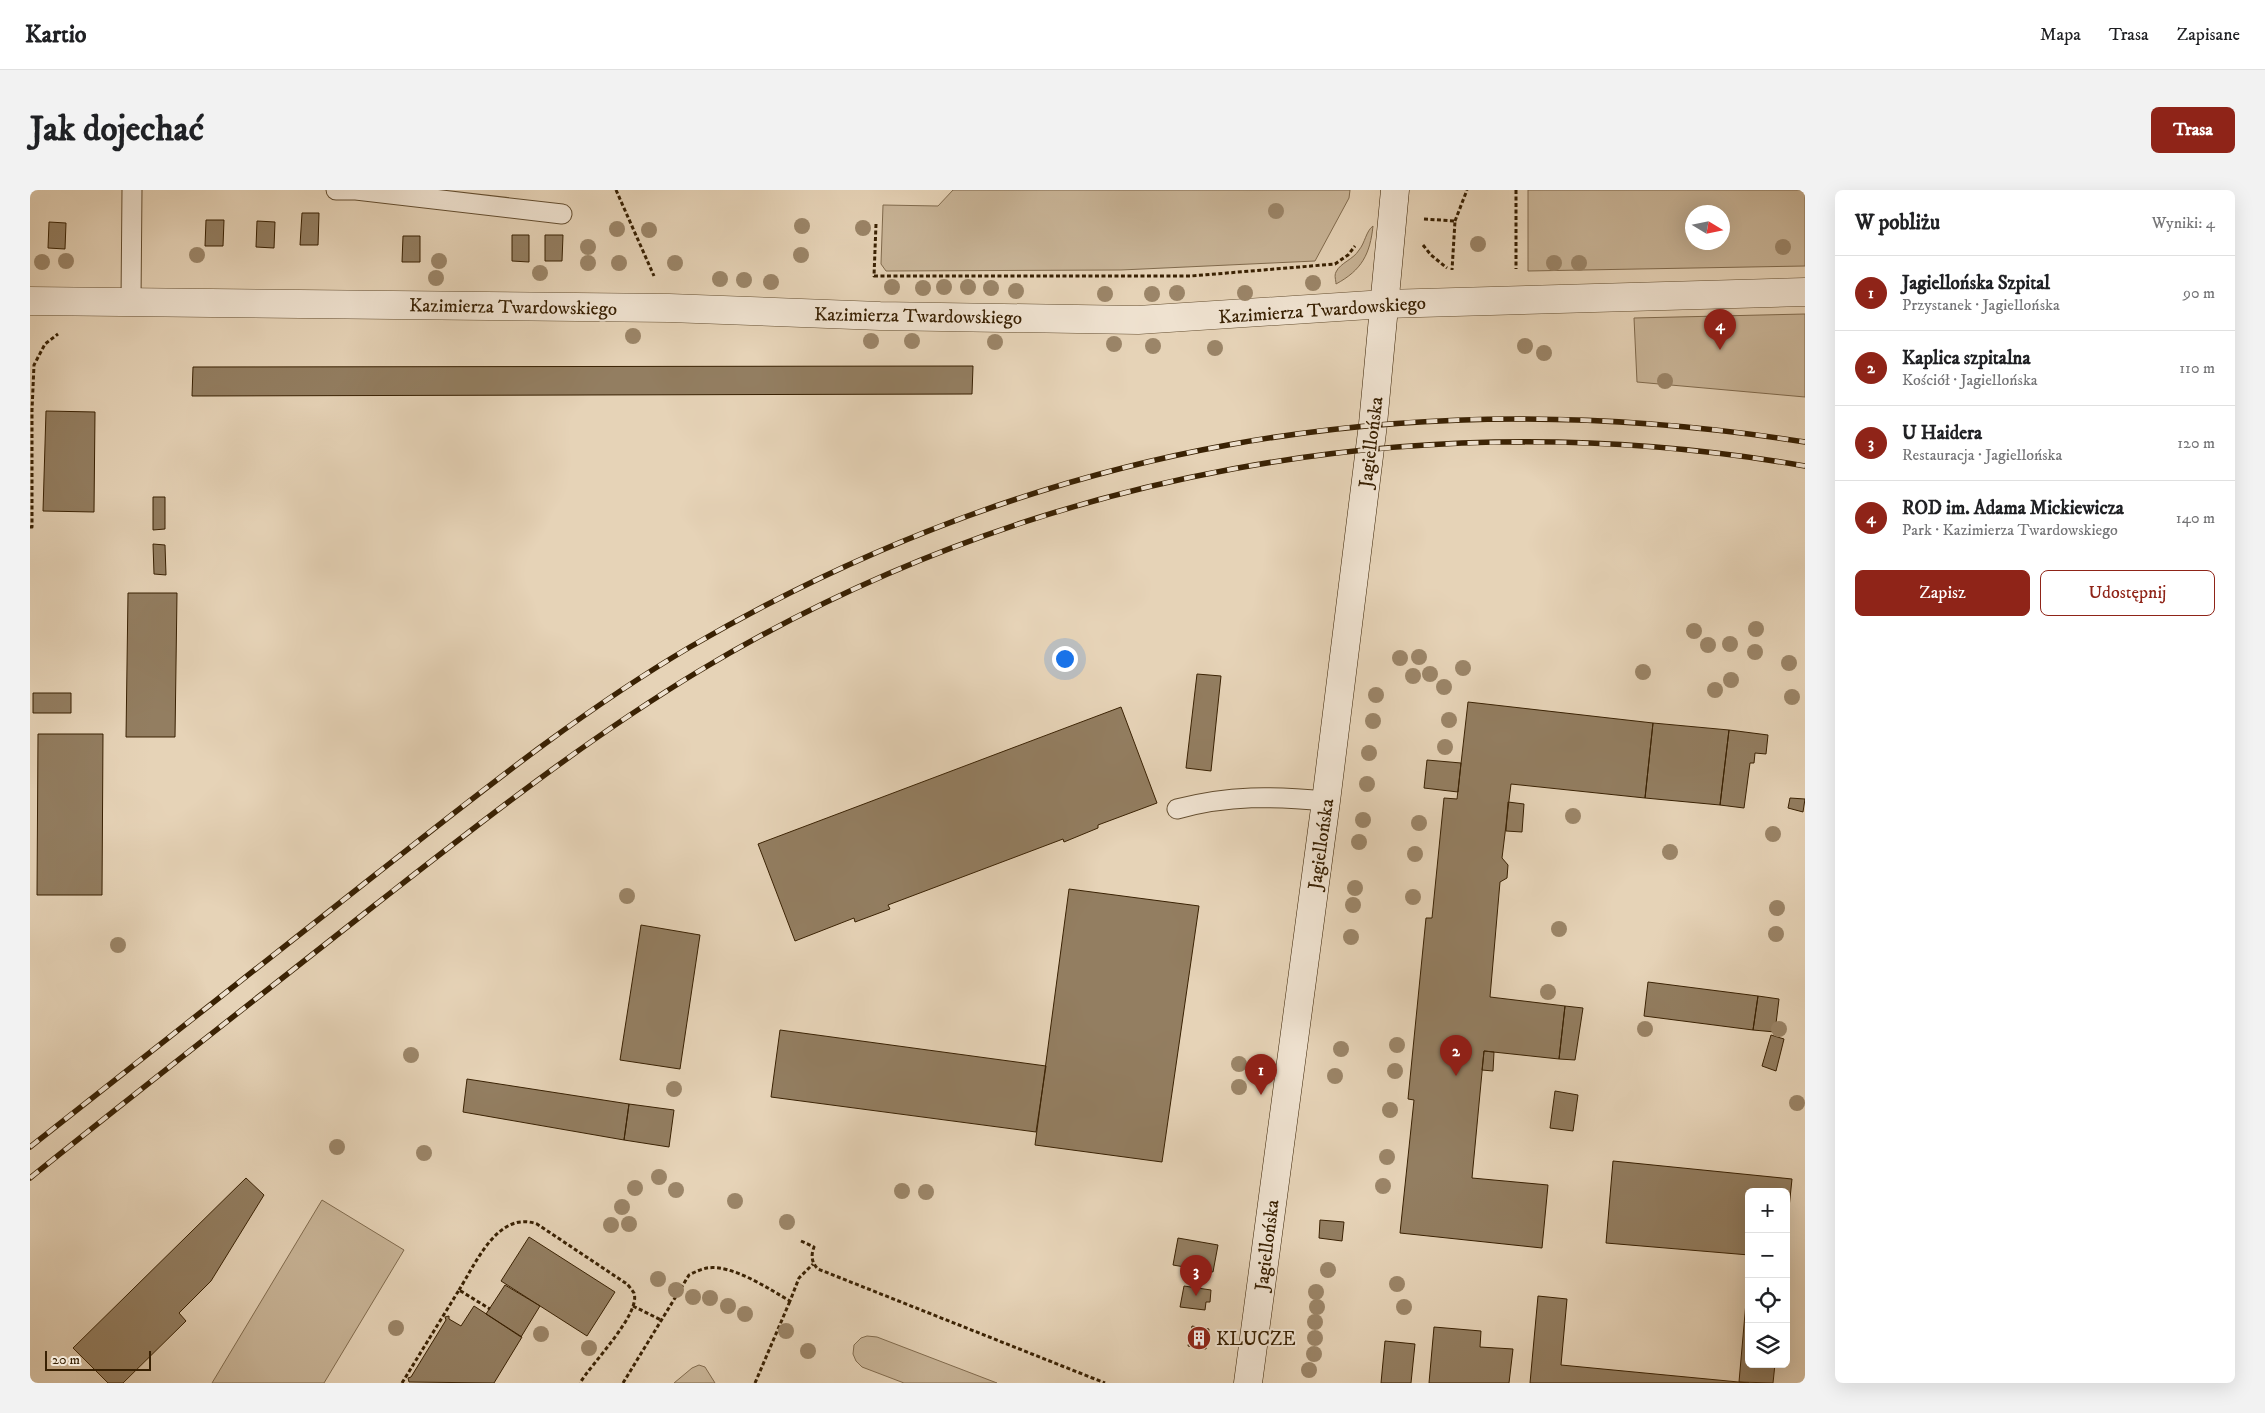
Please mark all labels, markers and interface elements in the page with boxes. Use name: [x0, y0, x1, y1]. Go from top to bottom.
text: Kartio: [25, 20, 87, 50]
text: Mapa: [2040, 24, 2081, 46]
text: Trasa: [2109, 24, 2149, 46]
text: Zapisane: [2177, 24, 2240, 46]
button: Trasa: [2151, 107, 2235, 153]
text: Jak dojechać: [30, 108, 204, 152]
north arrow: [1685, 205, 1730, 250]
text: W pobliżu: [1855, 210, 1940, 236]
text: Wyniki: 4: [2152, 213, 2215, 233]
text: Jagiellońska Szpital: [1902, 272, 2050, 295]
text: 1: [1868, 283, 1874, 303]
text: 90 m: [2183, 283, 2215, 303]
street label: Kazimierza Twardowskiego: [1218, 292, 1427, 329]
street label: Kazimierza Twardowskiego: [409, 294, 617, 321]
text: Przystanek · Jagiellońska: [1902, 295, 2060, 315]
street label: Kazimierza Twardowskiego: [814, 303, 1022, 330]
pin: 4: [1704, 309, 1736, 350]
text: Kaplica szpitalna: [1902, 347, 2031, 370]
text: 2: [1867, 358, 1875, 378]
text: 110 m: [2179, 358, 2215, 378]
text: Kościół · Jagiellońska: [1902, 370, 2038, 390]
street label: Jagiellońska: [1354, 395, 1388, 491]
text: U Haidera: [1902, 422, 1982, 445]
text: 3: [1868, 433, 1874, 453]
text: 120 m: [2177, 433, 2215, 453]
text: Restauracja · Jagiellońska: [1902, 445, 2062, 465]
text: ROD im. Adama Mickiewicza: [1902, 497, 2124, 520]
text: 4: [1866, 508, 1876, 528]
text: 140 m: [2176, 508, 2215, 528]
text: Park · Kazimierza Twardowskiego: [1902, 520, 2118, 540]
button: Zapisz: [1855, 570, 2030, 616]
button: Udostępnij: [2040, 570, 2215, 616]
your location: [1052, 646, 1078, 672]
street label: Jagiellońska: [1303, 797, 1339, 893]
pin: 2: [1440, 1035, 1472, 1076]
pin: 1: [1245, 1054, 1277, 1095]
map controls: [1745, 1188, 1790, 1368]
button: +: [1745, 1188, 1790, 1233]
street label: Jagiellońska: [1250, 1198, 1284, 1294]
button: −: [1745, 1233, 1790, 1278]
pin: 3: [1180, 1255, 1212, 1296]
button: locate: [1745, 1278, 1790, 1323]
button: layers: [1745, 1323, 1790, 1368]
building icon: KLUCZE: [1186, 1325, 1212, 1351]
place label: KLUCZE: [1216, 1328, 1296, 1351]
scale bar: [45, 1348, 151, 1371]
text: 20 m: [52, 1351, 80, 1369]

